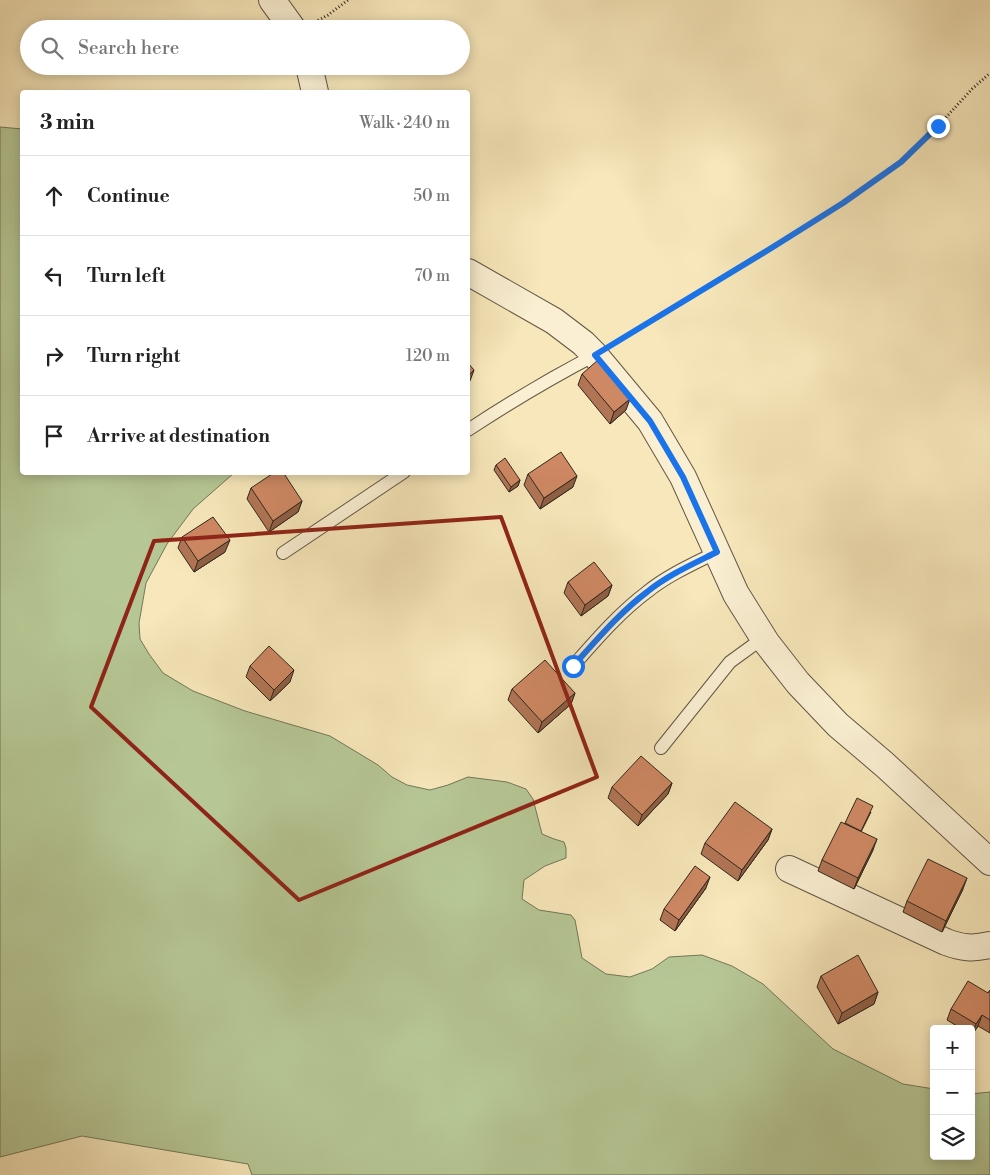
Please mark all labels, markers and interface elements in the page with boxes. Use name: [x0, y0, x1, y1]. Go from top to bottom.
search box: [20, 20, 470, 75]
icon: search: [38, 34, 66, 62]
text: Search here: [78, 36, 179, 60]
text: 3 min: [40, 110, 95, 136]
text: Walk · 240 m: [359, 113, 450, 133]
route end: [927, 115, 950, 138]
icon: ahead: [40, 182, 68, 210]
text: Continue: [87, 184, 170, 208]
text: 50 m: [413, 186, 450, 206]
icon: left: [40, 262, 68, 290]
text: Turn left: [87, 264, 166, 288]
text: 70 m: [414, 266, 450, 286]
icon: right: [40, 342, 68, 370]
text: Turn right: [87, 344, 180, 368]
text: 120 m: [406, 346, 450, 366]
icon: arrive: [40, 422, 68, 450]
text: Arrive at destination: [87, 424, 270, 448]
route start: [562, 655, 585, 678]
map controls: [930, 1025, 975, 1160]
button: +: [930, 1025, 975, 1070]
button: −: [930, 1070, 975, 1115]
button: layers: [930, 1115, 975, 1160]

